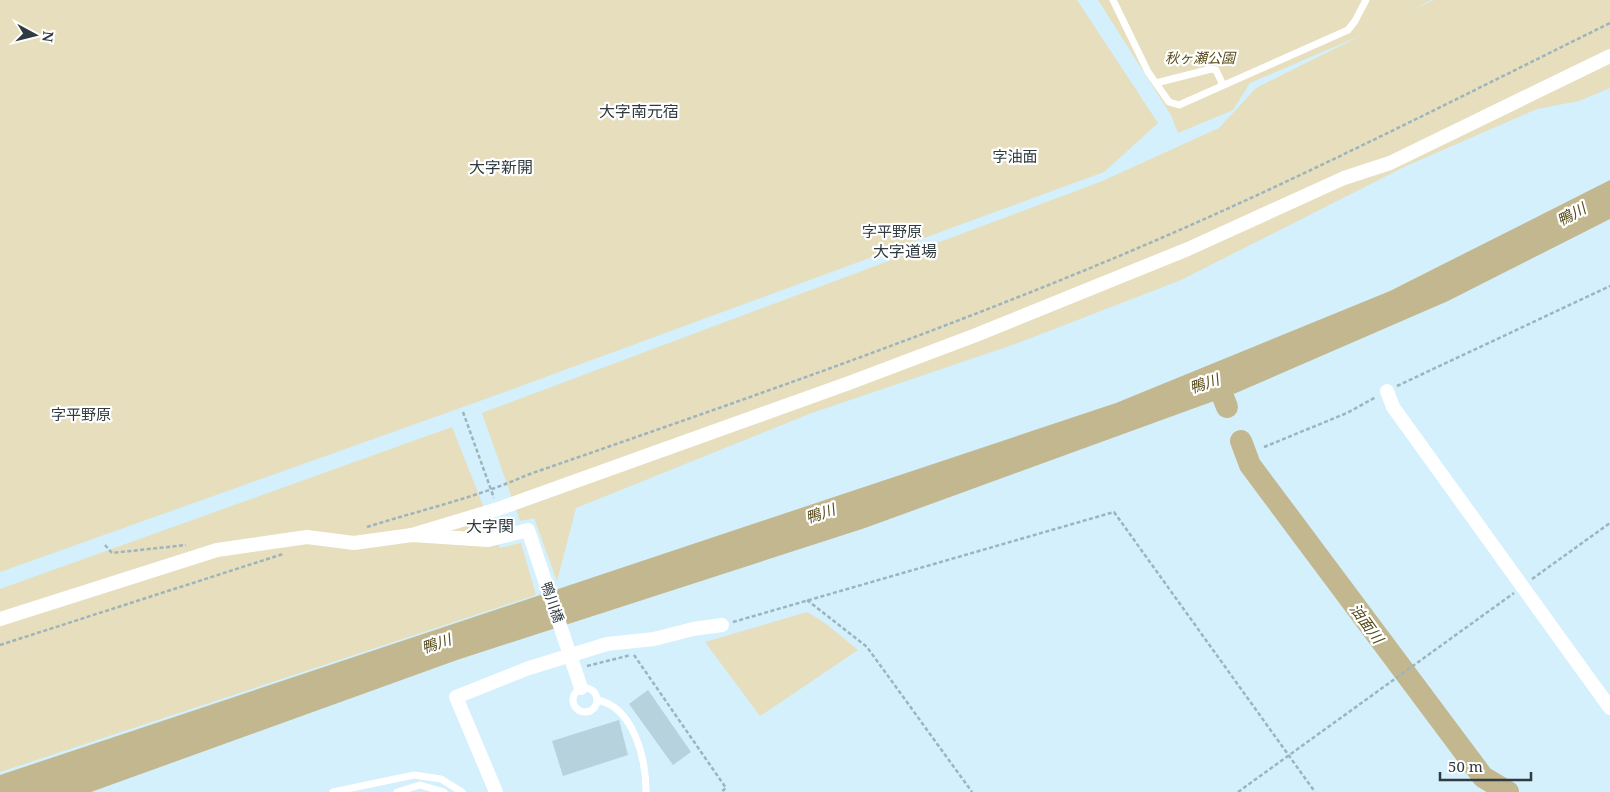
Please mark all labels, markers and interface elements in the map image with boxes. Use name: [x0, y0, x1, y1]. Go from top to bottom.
north arrow: [10, 10, 60, 60]
text: N: [38, 30, 59, 43]
park label: 秋ヶ瀬公園: [1165, 48, 1237, 67]
district label: 大字南元宿: [599, 100, 679, 122]
district label: 字油面: [992, 146, 1038, 166]
district label: 大字新開: [469, 156, 533, 178]
water label: 鴨川: [1553, 197, 1591, 230]
district label: 字平野原: [862, 221, 922, 241]
district label: 大字道場: [873, 240, 937, 262]
water label: 鴨川: [1187, 368, 1223, 397]
district label: 字平野原: [51, 404, 111, 424]
water label: 鴨川: [803, 498, 839, 527]
district label: 大字関: [466, 515, 514, 537]
street label: 鴨川橋: [537, 579, 569, 625]
water label: 油面川: [1346, 599, 1389, 649]
water label: 鴨川: [419, 628, 455, 657]
scale bar: [1440, 750, 1531, 782]
text: 50 m: [1448, 756, 1483, 776]

